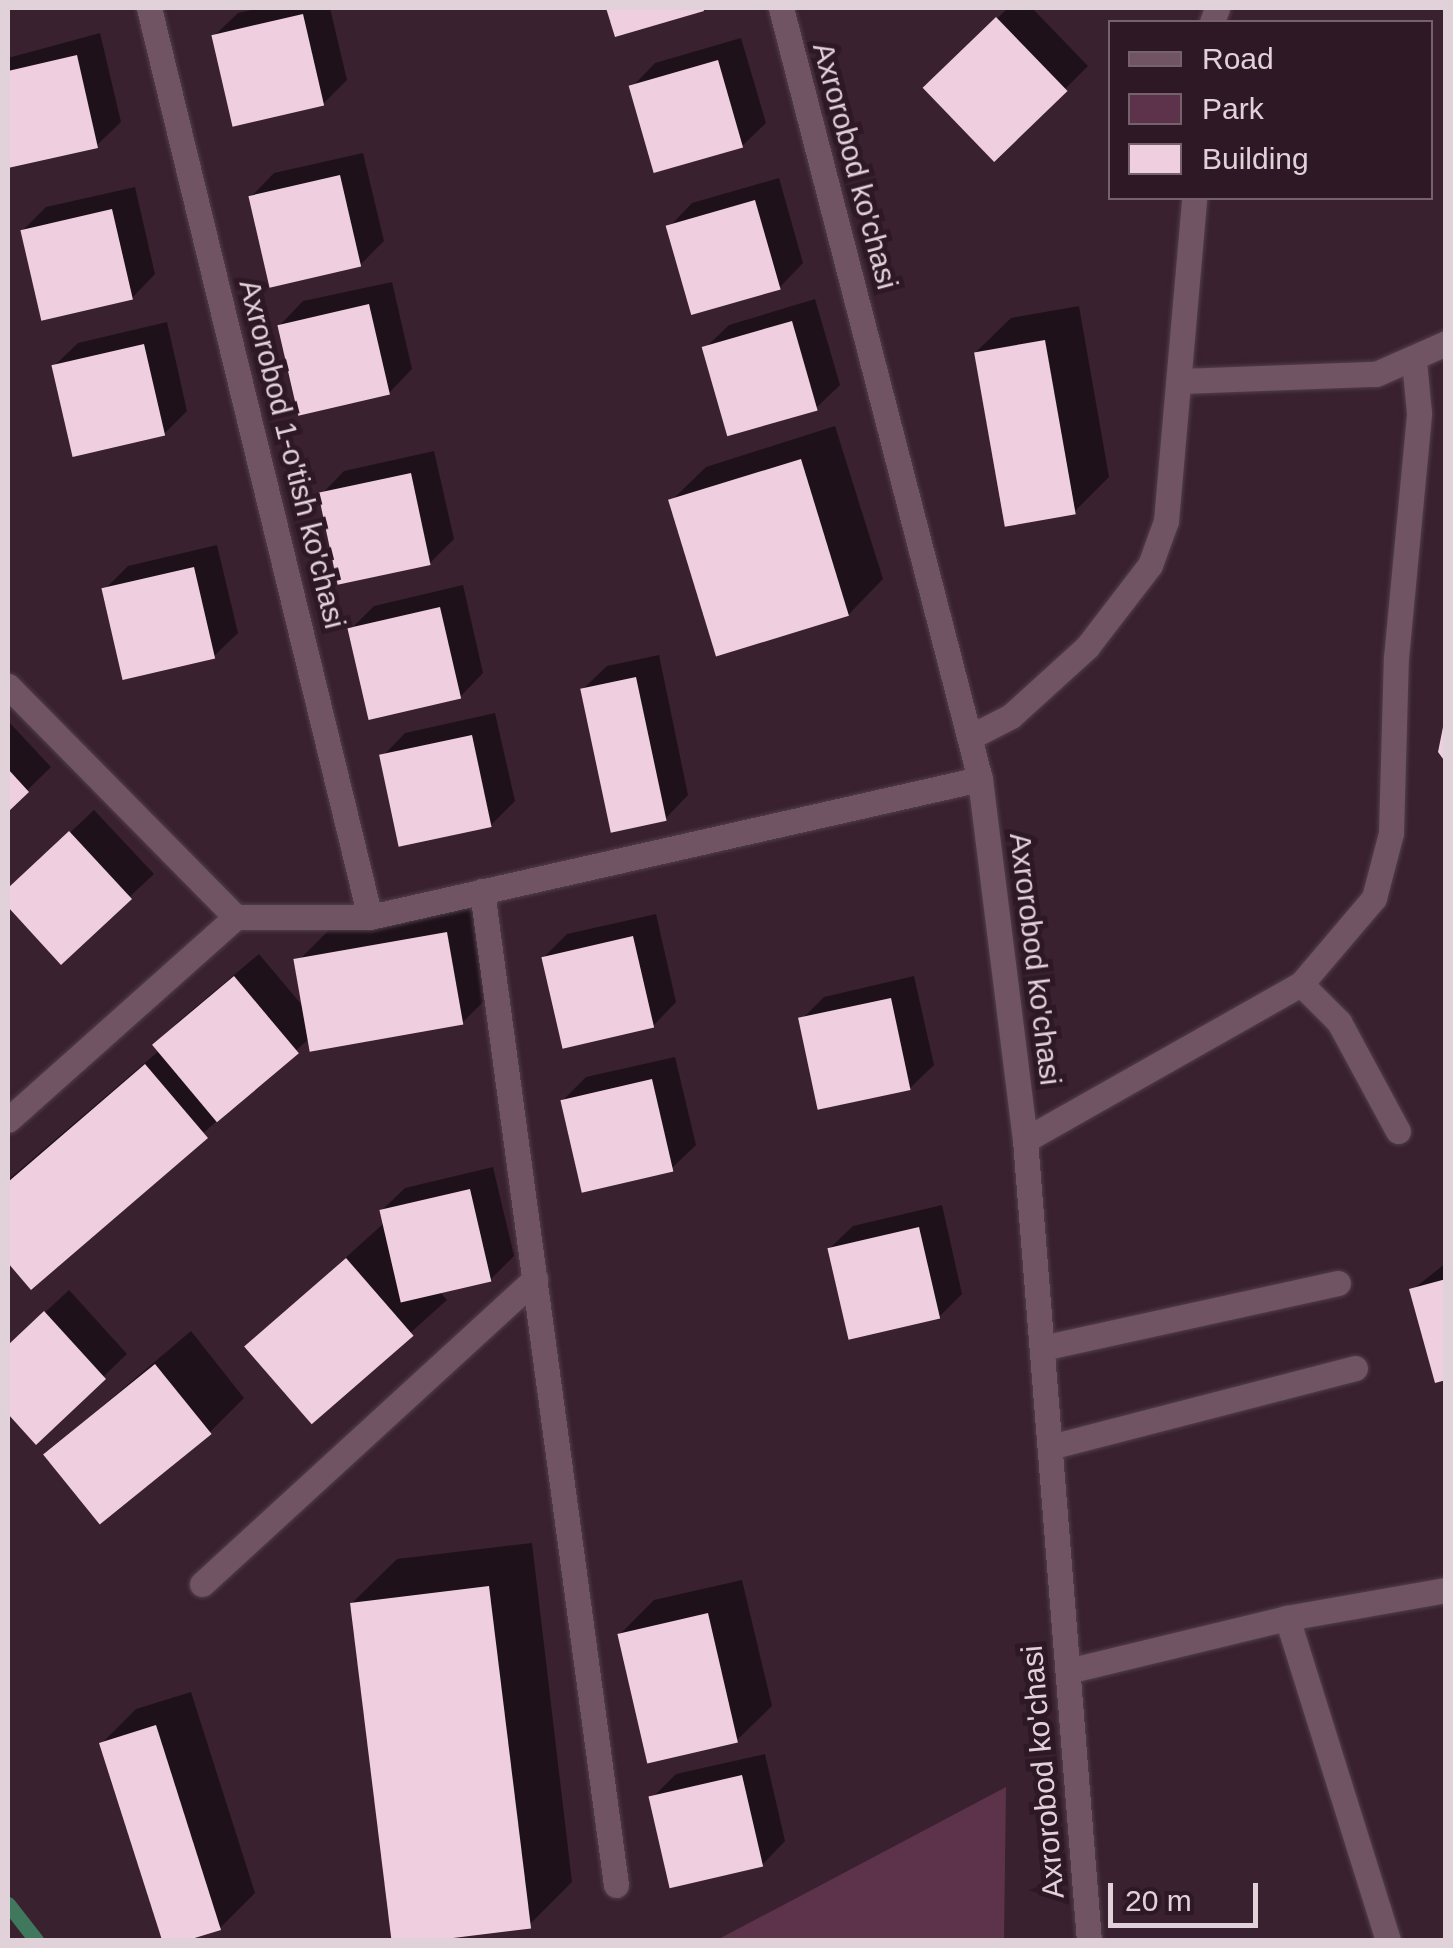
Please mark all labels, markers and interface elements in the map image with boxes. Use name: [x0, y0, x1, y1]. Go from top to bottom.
legend: [1108, 20, 1433, 200]
street label: Axrorobod ko'chasi: [805, 39, 905, 293]
text: Road: [1202, 42, 1274, 75]
text: Park: [1202, 92, 1264, 125]
text: Building: [1202, 142, 1309, 175]
street label: Axrorobod 1-o'tish ko'chasi: [231, 276, 353, 632]
street label: Axrorobod ko'chasi: [1002, 831, 1068, 1087]
street label: Axrorobod ko'chasi: [1014, 1644, 1072, 1900]
scale bar: [1113, 1863, 1263, 1925]
text: 20 m: [1125, 1884, 1192, 1917]

